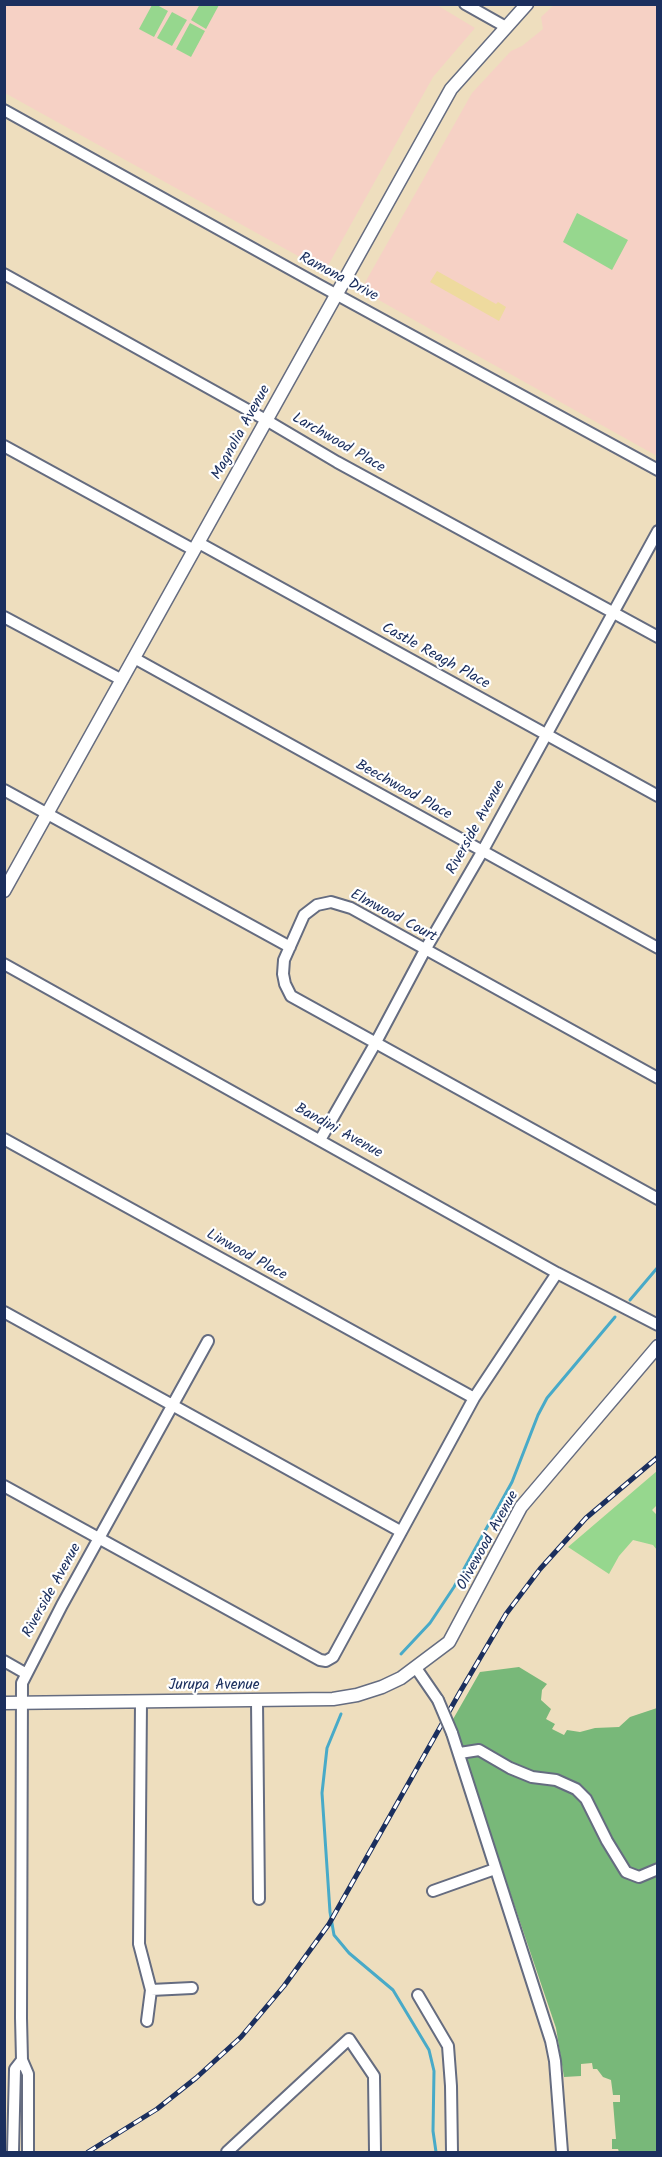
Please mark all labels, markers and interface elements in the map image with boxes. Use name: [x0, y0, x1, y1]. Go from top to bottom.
street label: Ramona Drive: [295, 250, 381, 306]
street label: Magnolia Avenue: [209, 383, 275, 483]
street label: Larchwood Place: [288, 410, 388, 478]
street label: Castle Reagh Place: [378, 620, 492, 694]
street label: Beechwood Place: [352, 757, 454, 825]
street label: Riverside Avenue: [444, 778, 510, 878]
street label: Elmwood Court: [347, 887, 439, 947]
street label: Bandini Avenue: [291, 1101, 385, 1163]
street label: Linwood Place: [203, 1227, 289, 1285]
street label: Olivewood Avenue: [454, 1488, 524, 1594]
street label: Riverside Avenue: [20, 1541, 86, 1641]
street label: Jurupa Avenue: [169, 1677, 259, 1695]

